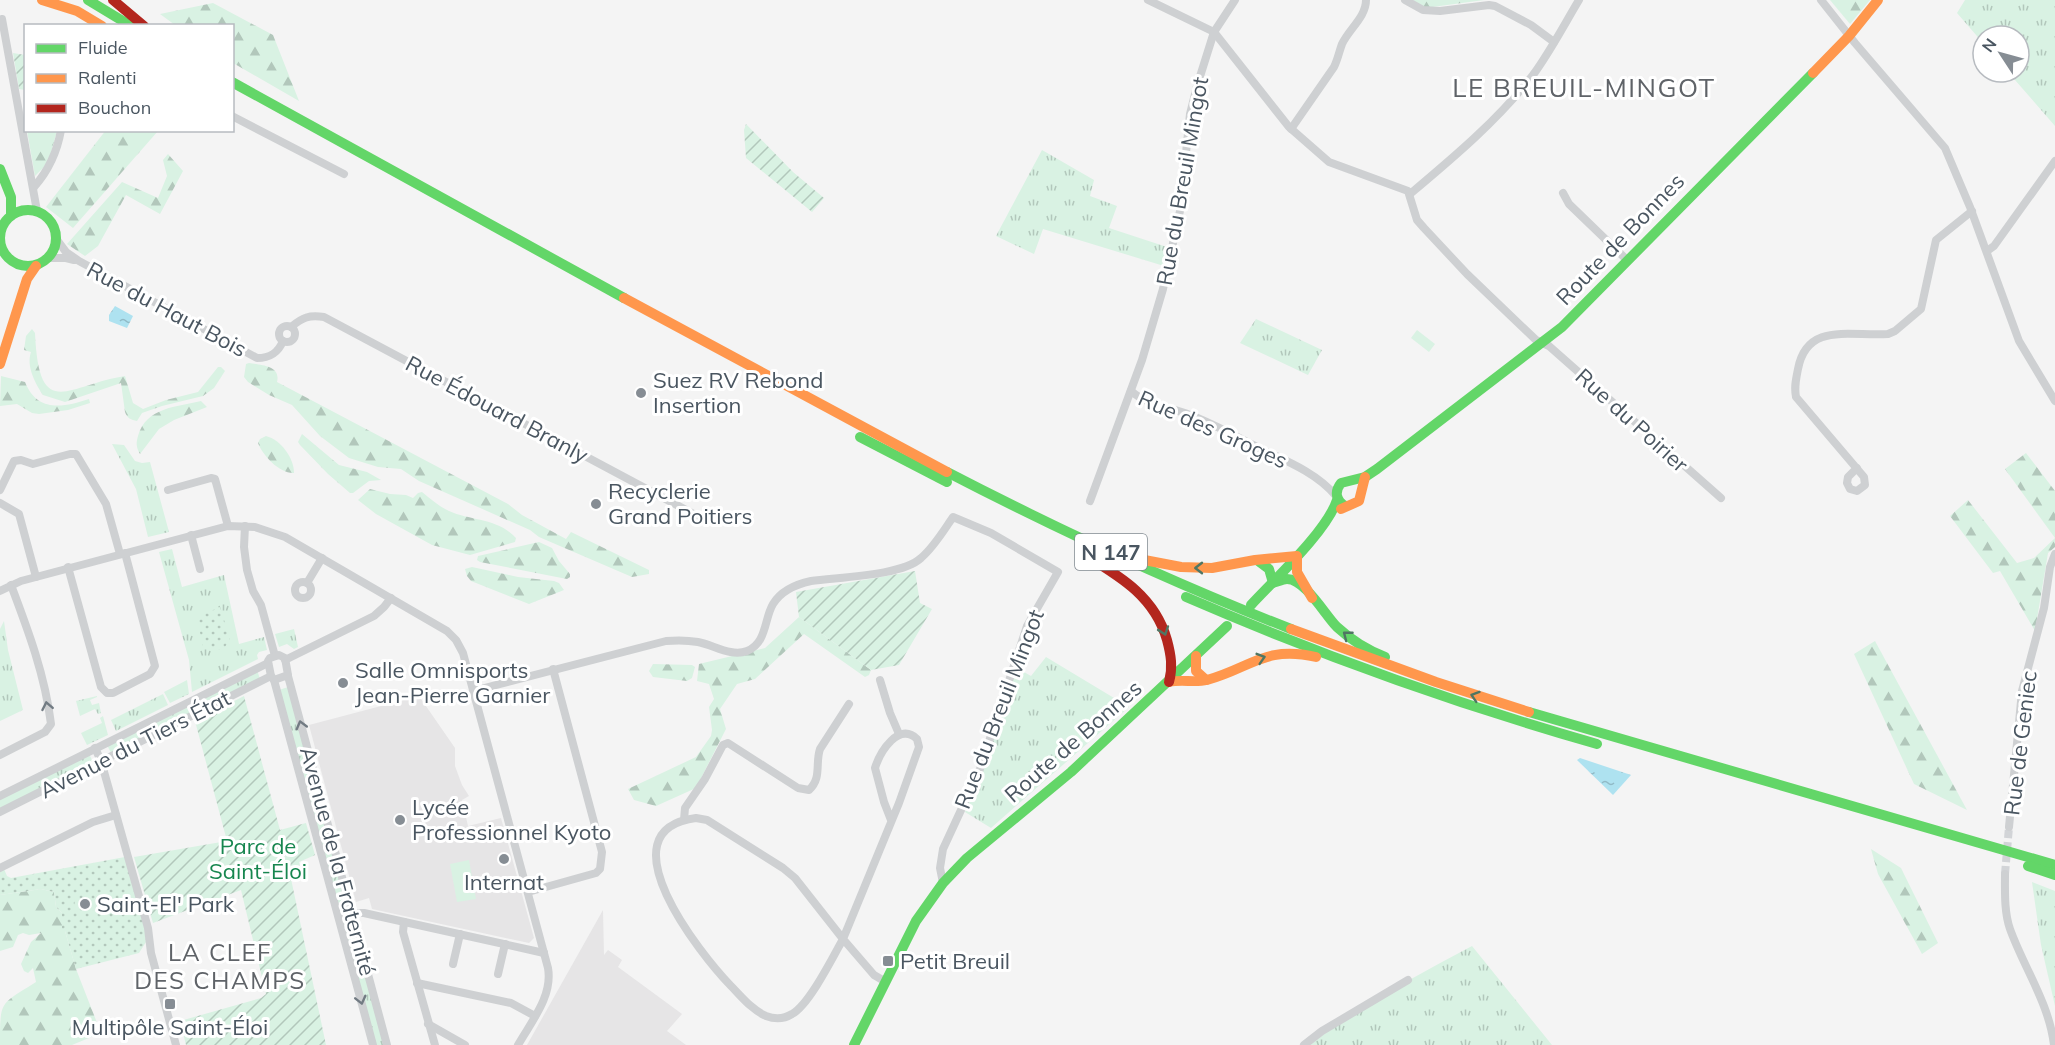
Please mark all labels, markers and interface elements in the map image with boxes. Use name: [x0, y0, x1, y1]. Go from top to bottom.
legend: [24, 24, 234, 132]
north arrow: [1971, 24, 2031, 84]
text: N: [1977, 34, 2001, 56]
text: Fluide: [78, 36, 128, 59]
text: Ralenti: [78, 66, 136, 89]
district label: LE BREUIL-MINGOT: [1452, 71, 1716, 104]
street label: Rue du Breuil Mingot: [1150, 74, 1214, 288]
text: Bouchon: [78, 96, 151, 119]
street label: Route de Bonnes: [1550, 167, 1690, 311]
street label: Rue du Haut Bois: [82, 255, 252, 363]
street label: Rue Édouard Branly: [401, 349, 593, 469]
street label: Rue du Poirier: [1570, 362, 1694, 478]
place label: Suez RV Rebond Insertion: [653, 366, 823, 419]
street label: Rue des Groges: [1134, 384, 1292, 474]
marker: Suez RV Rebond Insertion: [634, 386, 648, 400]
place label: Recyclerie Grand Poitiers: [608, 477, 752, 530]
marker: Recyclerie Grand Poitiers: [589, 497, 603, 511]
road number: N 147: [1075, 534, 1147, 570]
one-way arrow: [1195, 562, 1204, 574]
street label: Rue du Breuil Mingot: [948, 605, 1050, 813]
one-way arrow: [1157, 625, 1170, 636]
one-way arrow: [1342, 631, 1353, 642]
one-way arrow: [1255, 653, 1266, 665]
place label: Salle Omnisports Jean-Pierre Garnier: [355, 656, 550, 709]
street label: Rue de Geniec: [1997, 669, 2043, 817]
street label: Route de Bonnes: [999, 674, 1147, 808]
marker: Salle Omnisports Jean-Pierre Garnier: [336, 676, 350, 690]
street label: Avenue du Tiers État: [35, 684, 235, 804]
one-way arrow: [1470, 691, 1481, 703]
one-way arrow: [41, 701, 54, 711]
one-way arrow: [296, 720, 308, 731]
street label: Avenue de la Fraternité: [294, 743, 382, 979]
place label: Lycée Professionnel Kyoto: [412, 793, 611, 846]
marker: Lycée Professionnel Kyoto: [393, 813, 407, 827]
park label: Parc de Saint-Éloi: [209, 832, 307, 885]
marker: Internat: [497, 852, 511, 866]
place label: Internat: [464, 868, 544, 896]
place label: Saint-El' Park: [97, 890, 235, 918]
marker: Saint-El' Park: [78, 897, 92, 911]
district label: LA CLEF DES CHAMPS: [134, 937, 306, 995]
place label: Petit Breuil: [900, 947, 1010, 975]
marker: Petit Breuil: [881, 954, 895, 968]
one-way arrow: [354, 994, 366, 1005]
marker: Multipôle Saint-Éloi: [163, 997, 177, 1011]
place label: Multipôle Saint-Éloi: [72, 1013, 268, 1041]

